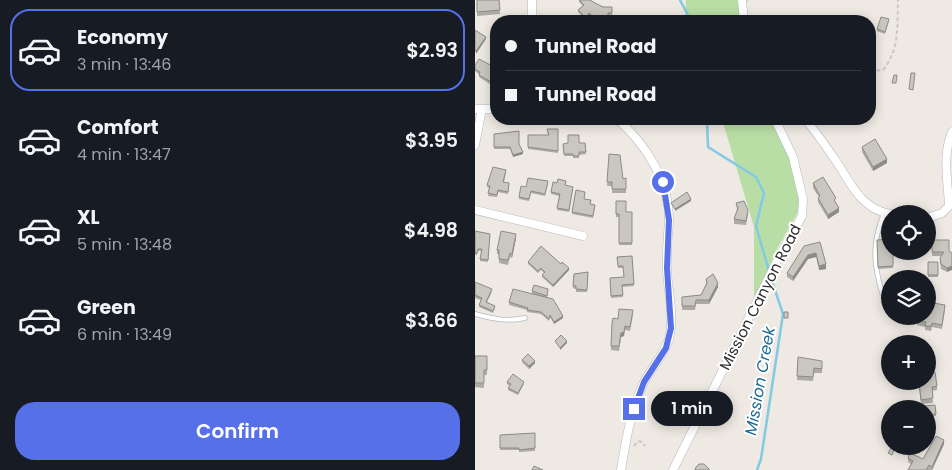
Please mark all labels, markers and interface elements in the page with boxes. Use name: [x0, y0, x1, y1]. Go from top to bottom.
text: Economy: [77, 24, 168, 51]
icon: car: [17, 28, 62, 73]
text: Tunnel Road: [535, 33, 656, 60]
text: $2.93: [406, 37, 458, 64]
text: 3 min · 13:46: [77, 53, 171, 76]
text: Tunnel Road: [535, 81, 656, 108]
text: Comfort: [77, 114, 159, 141]
icon: car: [17, 118, 62, 163]
text: $3.95: [405, 127, 458, 154]
text: 4 min · 13:47: [77, 143, 171, 166]
route start: [652, 171, 674, 193]
text: XL: [77, 204, 100, 231]
map controls: [881, 205, 936, 455]
button: locate: [881, 205, 936, 260]
icon: car: [17, 208, 62, 253]
text: $4.98: [404, 217, 458, 244]
street label: Mission Canyon Road: [714, 220, 806, 374]
text: 5 min · 13:48: [77, 233, 172, 256]
button: layers: [881, 270, 936, 325]
text: Green: [77, 294, 136, 321]
icon: car: [17, 298, 62, 343]
text: $3.66: [405, 307, 458, 334]
text: 6 min · 13:49: [77, 323, 172, 346]
water label: Mission Creek: [739, 324, 781, 437]
button: +: [881, 335, 936, 390]
callout: 1 min: [651, 392, 734, 426]
text: 1 min: [671, 397, 713, 420]
route end: [623, 398, 645, 420]
button: −: [881, 400, 936, 455]
button: Confirm: [15, 402, 460, 460]

